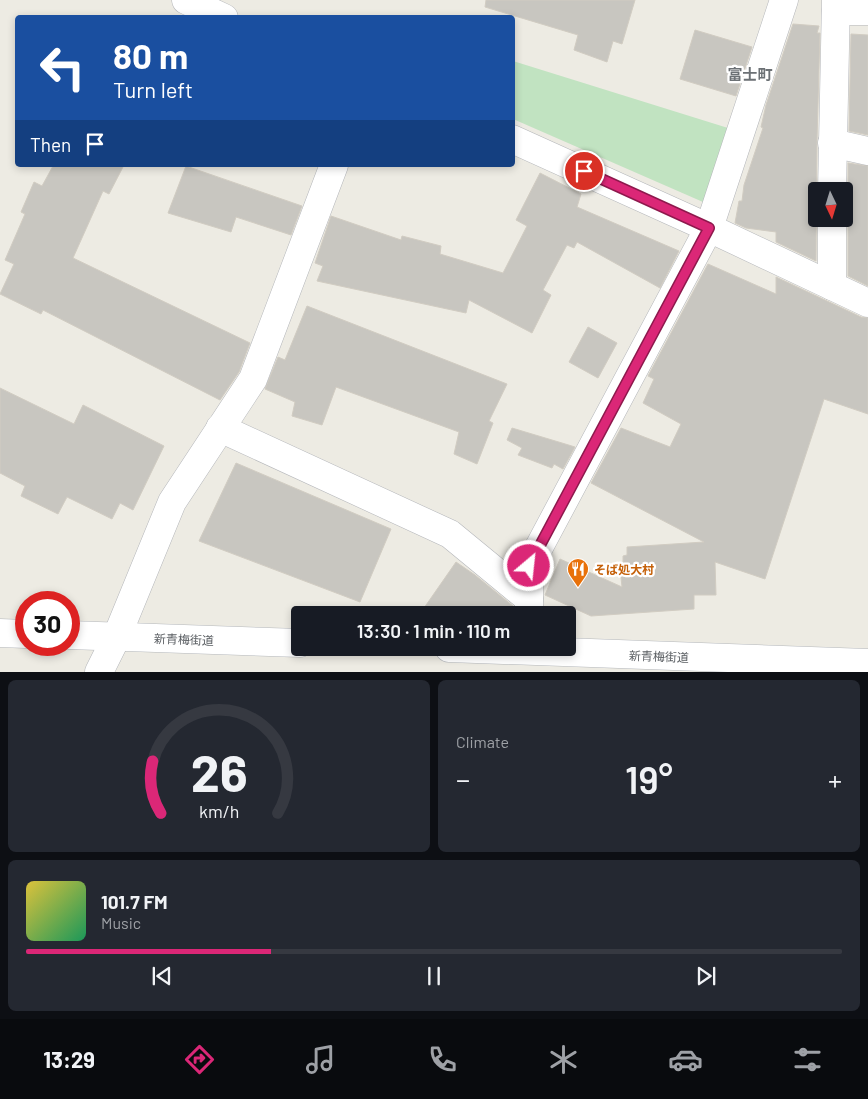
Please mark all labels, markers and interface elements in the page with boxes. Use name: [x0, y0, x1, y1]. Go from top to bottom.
text: 80 m: [113, 34, 188, 76]
icon: left: [30, 35, 95, 100]
district label: 富士町: [727, 65, 773, 83]
text: Turn left: [113, 76, 193, 102]
icon: arrive: [81, 130, 109, 158]
text: Then: [30, 133, 71, 156]
pin: [563, 150, 605, 192]
icon: arrive: [570, 157, 598, 185]
north arrow: [808, 182, 852, 228]
map controls: [808, 182, 853, 227]
position arrow: [502, 539, 554, 591]
restaurant icon: そば処大村: [566, 557, 590, 588]
place label: そば処大村: [594, 562, 654, 576]
speed limit sign: 30: [15, 591, 80, 656]
text: 13:30 · 1 min · 110 m: [357, 619, 510, 642]
street label: 新青梅街道: [154, 631, 214, 647]
street label: 新青梅街道: [629, 648, 689, 664]
text: Climate: [456, 732, 509, 751]
text: 26: [190, 740, 248, 802]
text: 19°: [625, 756, 673, 802]
text: −: [456, 762, 470, 796]
text: +: [828, 762, 842, 796]
text: km/h: [199, 800, 239, 822]
text: 101.7 FM: [101, 890, 168, 913]
text: Music: [101, 913, 141, 932]
icon: previous: [148, 962, 176, 990]
icon: pause: [420, 962, 448, 990]
icon: next: [692, 962, 720, 990]
icon: directions: [182, 1042, 217, 1077]
icon: music: [303, 1042, 338, 1077]
icon: phone: [425, 1042, 460, 1077]
icon: climate: [546, 1042, 581, 1077]
icon: car: [668, 1042, 703, 1077]
icon: filters: [790, 1042, 825, 1077]
text: 13:29: [43, 1046, 95, 1072]

